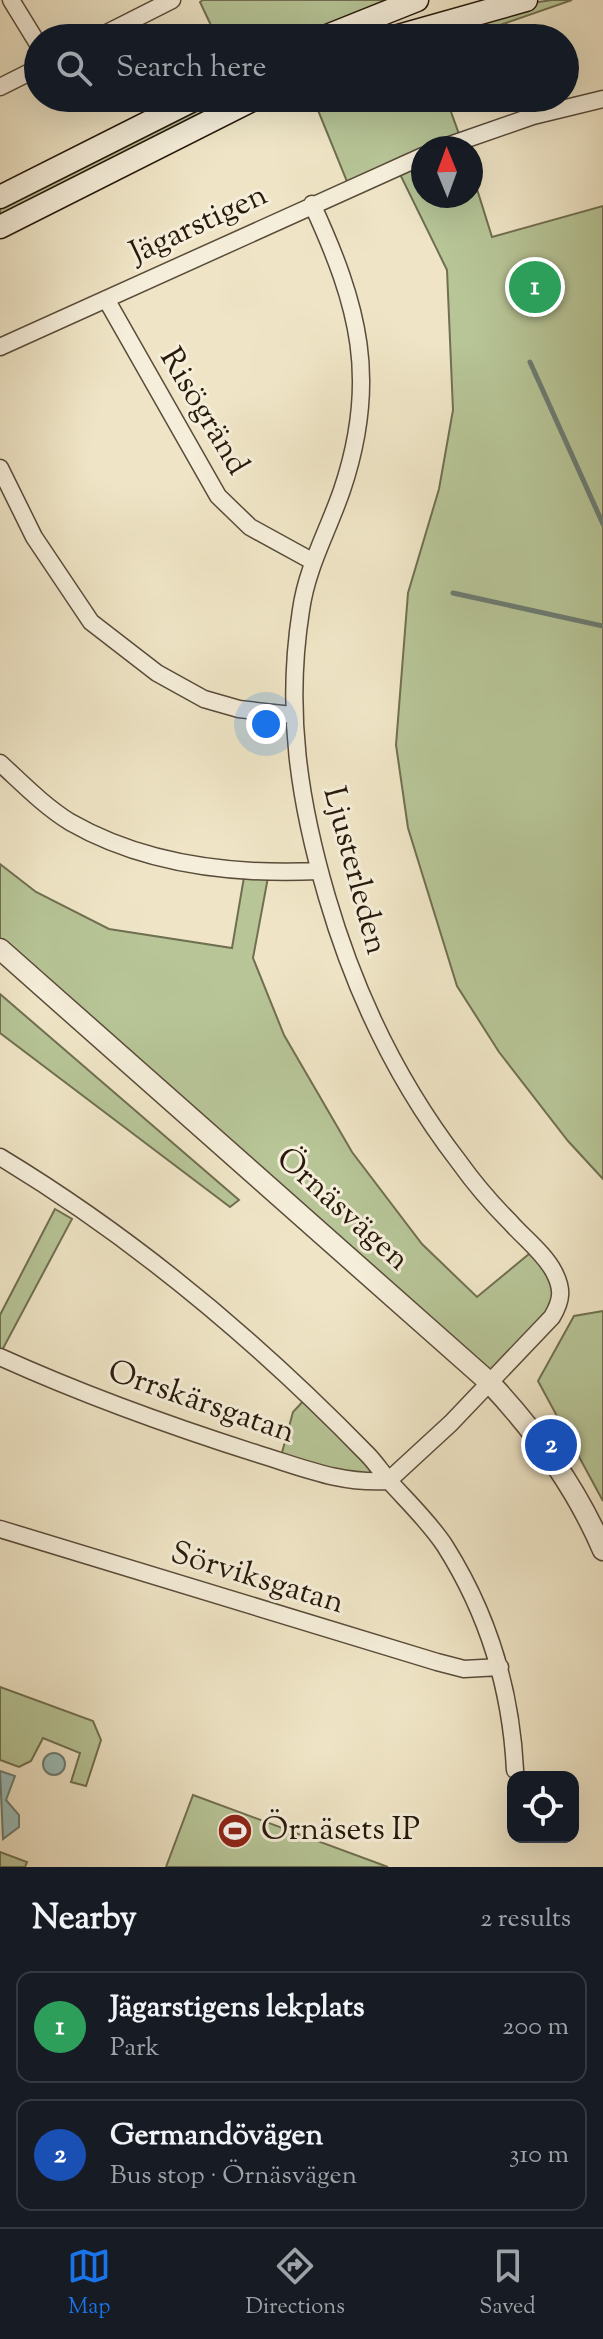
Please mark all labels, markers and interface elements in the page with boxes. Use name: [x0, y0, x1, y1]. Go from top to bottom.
search box: [24, 24, 579, 112]
icon: search: [52, 46, 96, 90]
text: Search here: [116, 47, 266, 90]
north arrow: [411, 136, 483, 208]
street label: Jägarstigen: [121, 173, 276, 278]
pin: 1: [509, 257, 561, 317]
street label: Risögränd: [147, 340, 259, 484]
your location: [246, 704, 286, 744]
street label: Ljusterleden: [310, 782, 398, 960]
street label: Örnäsvägen: [265, 1137, 419, 1283]
street label: Orrskärsgatan: [101, 1350, 301, 1456]
pin: 2: [525, 1415, 577, 1475]
street label: Sörviksgatan: [165, 1531, 349, 1627]
map controls: [507, 1771, 579, 1843]
button: locate: [507, 1771, 579, 1843]
place label: Örnäsets IP: [261, 1808, 420, 1854]
sports icon: Örnäsets IP: [216, 1812, 254, 1850]
text: Nearby: [32, 1895, 137, 1944]
text: 2 results: [480, 1901, 571, 1938]
text: Jägarstigens lekplats: [110, 1987, 365, 2030]
text: 1: [56, 2009, 64, 2046]
text: 200 m: [502, 2009, 569, 2046]
text: Park: [110, 2030, 160, 2067]
text: Germandövägen: [110, 2115, 323, 2158]
text: 2: [54, 2137, 66, 2174]
text: 310 m: [509, 2137, 569, 2174]
text: Bus stop · Örnäsvägen: [110, 2158, 357, 2195]
tab: Map: [67, 2244, 111, 2324]
tab: Directions: [246, 2244, 345, 2324]
tab: Saved: [479, 2244, 536, 2324]

